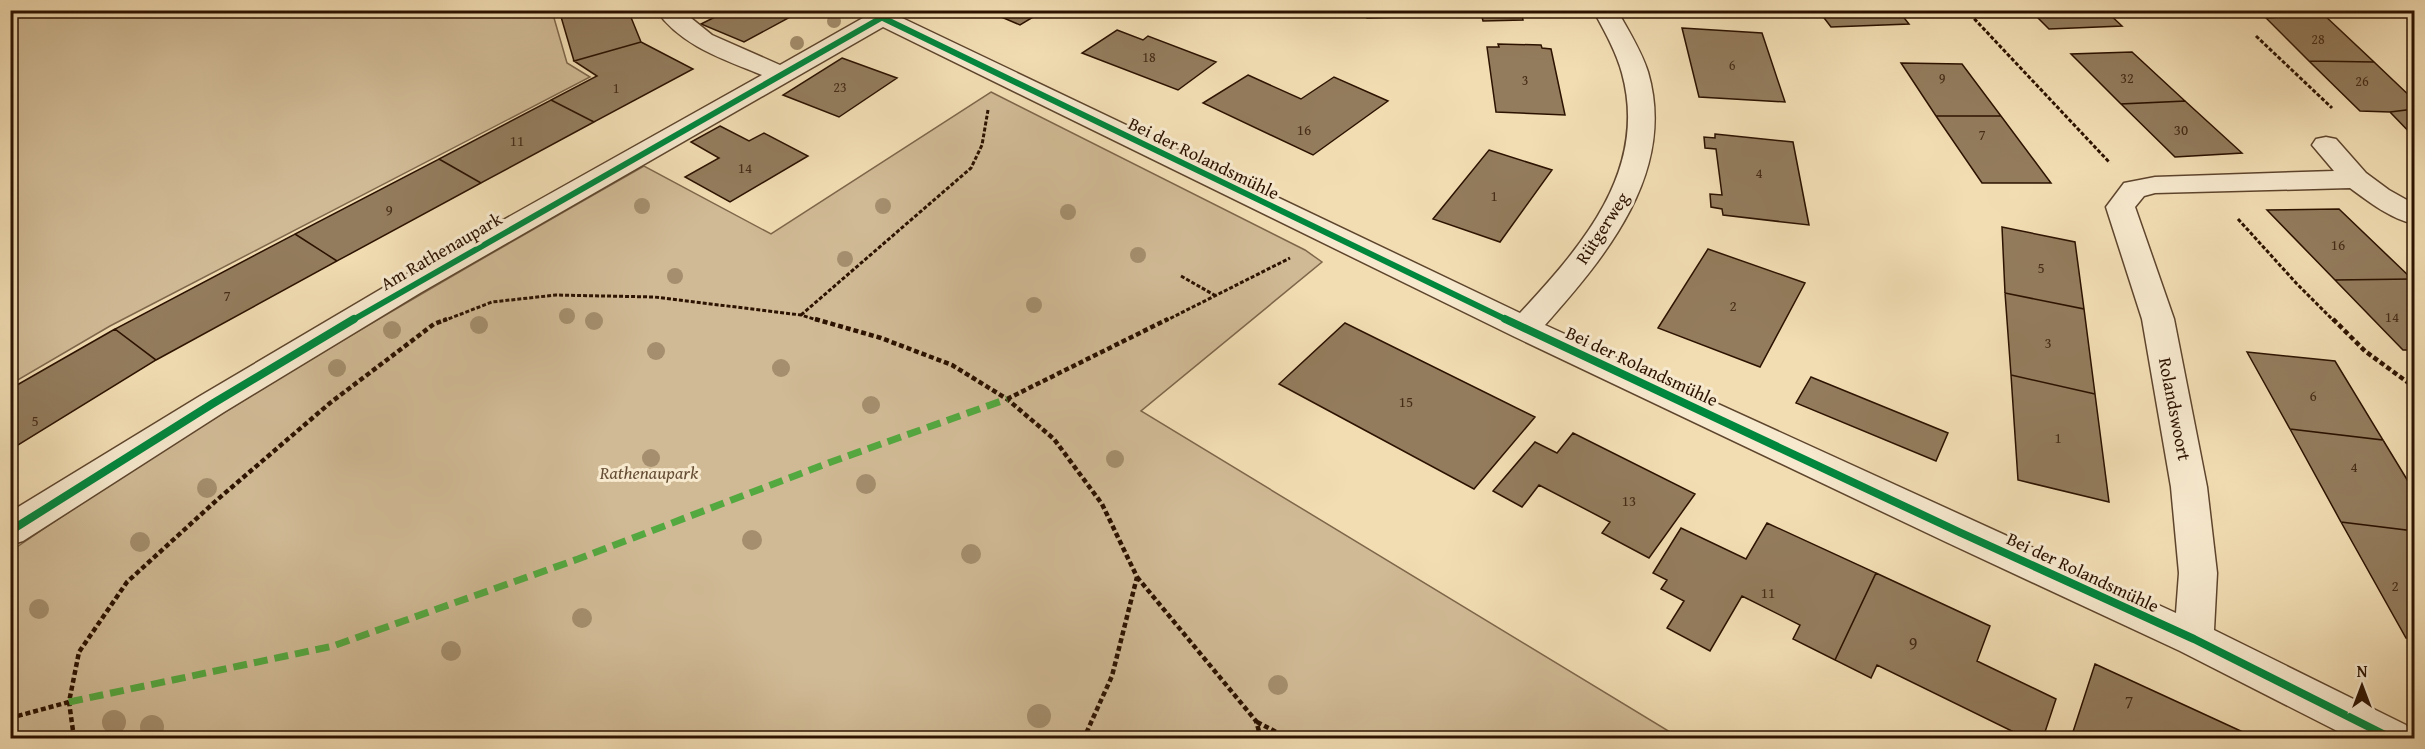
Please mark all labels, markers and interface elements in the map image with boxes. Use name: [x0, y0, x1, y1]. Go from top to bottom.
house number: 28: [2311, 29, 2325, 49]
house number: 18: [1142, 47, 1156, 67]
house number: 6: [1729, 55, 1736, 75]
house number: 9: [1939, 68, 1946, 88]
house number: 32: [2120, 68, 2134, 88]
house number: 3: [1522, 70, 1528, 90]
house number: 26: [2355, 71, 2369, 91]
house number: 23: [833, 77, 847, 97]
house number: 1: [613, 78, 619, 98]
street label: Bei der Rolandsmühle: [1124, 110, 1284, 206]
house number: 16: [1297, 119, 1311, 140]
house number: 30: [2174, 119, 2188, 140]
house number: 7: [1978, 124, 1986, 145]
house number: 11: [510, 130, 524, 151]
house number: 14: [738, 157, 752, 178]
house number: 4: [1755, 162, 1763, 183]
house number: 1: [1490, 185, 1498, 206]
street label: Rütgerweg: [1569, 187, 1635, 269]
house number: 9: [385, 199, 393, 220]
street label: Am Rathenaupark: [375, 205, 508, 297]
house number: 16: [2331, 234, 2345, 255]
house number: 5: [2037, 257, 2045, 278]
house number: 7: [223, 285, 231, 306]
house number: 2: [1729, 295, 1737, 316]
house number: 14: [2385, 306, 2399, 327]
street label: Bei der Rolandsmühle: [1561, 319, 1723, 413]
house number: 3: [2044, 332, 2052, 353]
street label: Rolandswoort: [2152, 355, 2198, 464]
house number: 6: [2309, 385, 2317, 406]
house number: 15: [1399, 391, 1413, 412]
house number: 5: [31, 410, 39, 431]
house number: 1: [2054, 427, 2062, 448]
house number: 4: [2350, 456, 2358, 477]
park label: Rathenaupark: [599, 459, 699, 486]
house number: 13: [1622, 490, 1636, 511]
street label: Bei der Rolandsmühle: [2002, 525, 2164, 619]
house number: 2: [2391, 575, 2399, 596]
house number: 11: [1761, 582, 1775, 603]
house number: 9: [1909, 630, 1917, 657]
north arrow: [2332, 656, 2392, 716]
text: N: [2357, 659, 2368, 683]
house number: 7: [2125, 688, 2133, 715]

